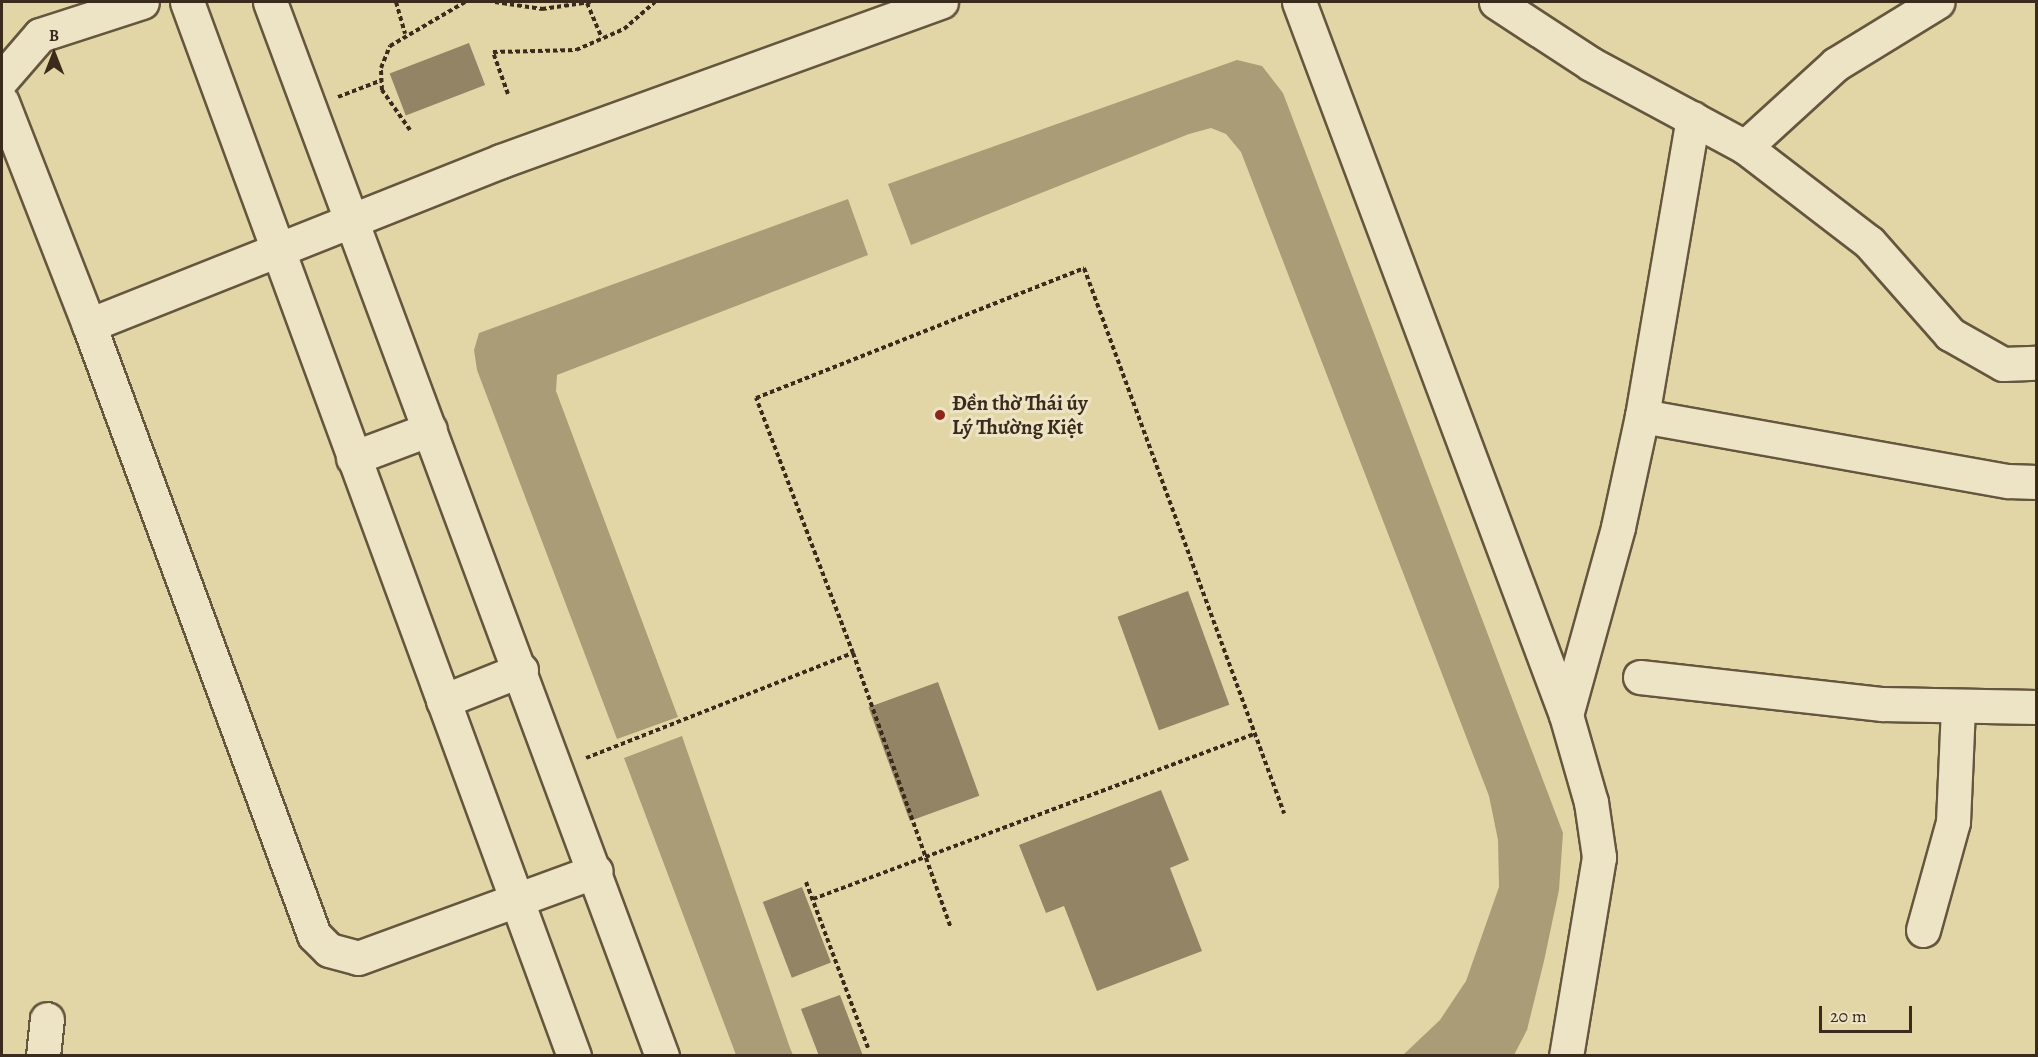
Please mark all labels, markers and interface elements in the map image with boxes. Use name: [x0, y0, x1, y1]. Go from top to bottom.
north arrow: [24, 24, 84, 84]
text: B: [49, 25, 59, 47]
place label: Đền thờ Thái úy Lý Thường Kiệt: [952, 390, 1088, 440]
marker: Đền thờ Thái úy Lý Thường Kiệt: [933, 408, 947, 422]
scale bar: [1822, 994, 1915, 1032]
text: 20 m: [1830, 1004, 1867, 1028]

